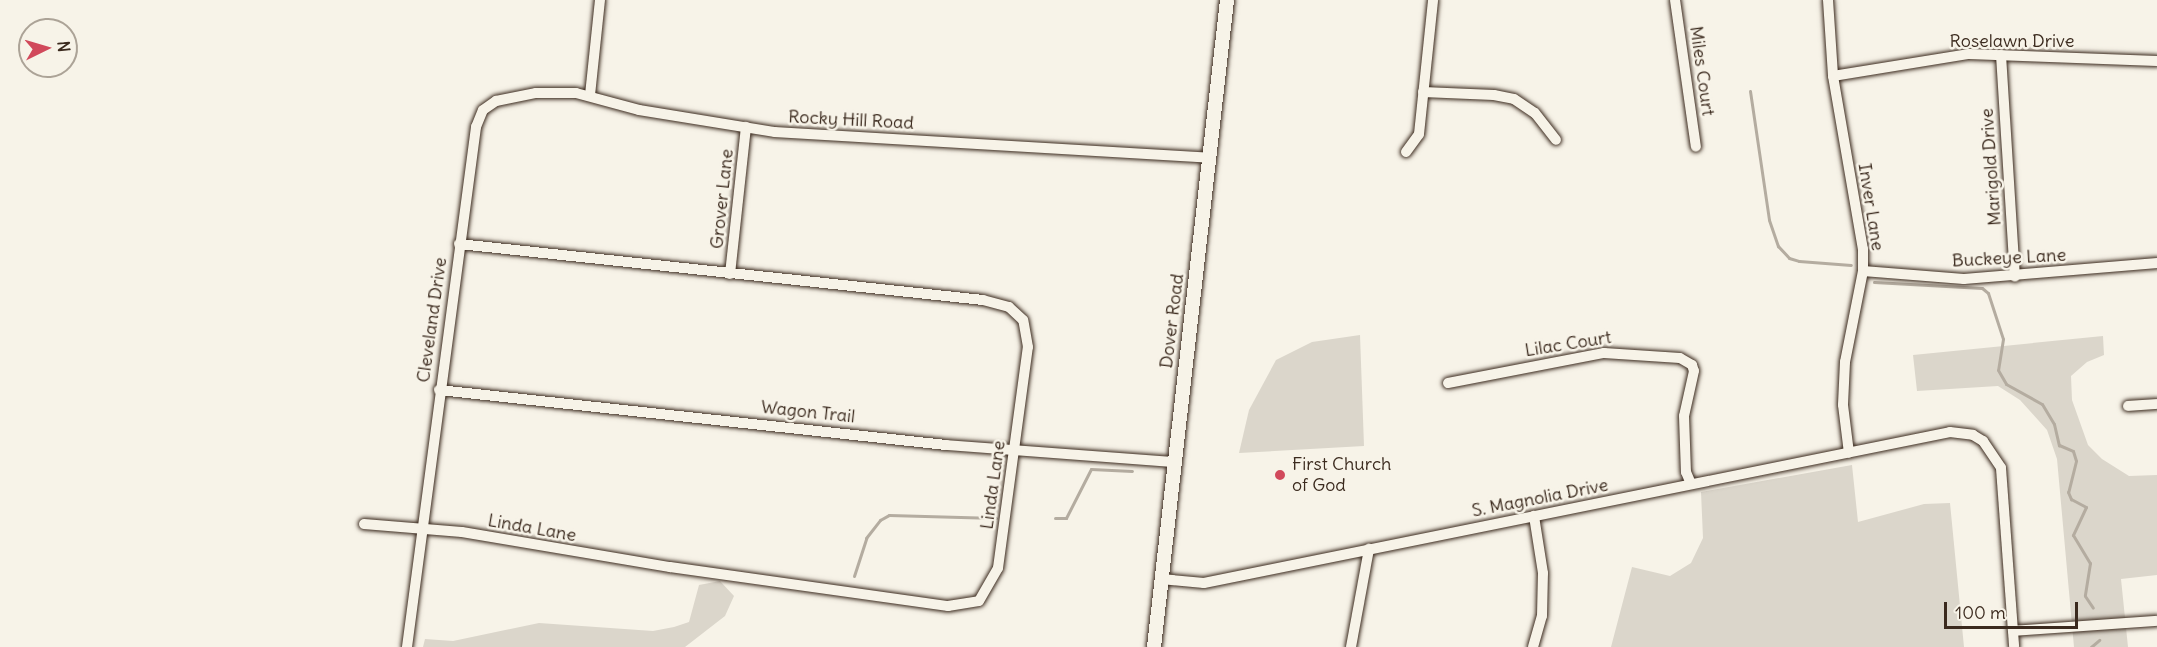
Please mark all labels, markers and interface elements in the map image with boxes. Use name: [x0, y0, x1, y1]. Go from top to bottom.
north arrow: [18, 18, 78, 78]
street label: Miles Court: [1685, 25, 1719, 117]
street label: Roselawn Drive: [1949, 30, 2075, 52]
text: N: [53, 40, 74, 53]
street label: Rocky Hill Road: [788, 106, 914, 134]
street label: Marigold Drive: [1976, 108, 2006, 226]
street label: Grover Lane: [706, 148, 738, 250]
street label: Inver Lane: [1853, 162, 1889, 252]
street label: Buckeye Lane: [1951, 244, 2067, 272]
street label: Cleveland Drive: [413, 256, 451, 384]
street label: Dover Road: [1155, 272, 1189, 370]
street label: Lilac Court: [1523, 327, 1613, 361]
street label: Wagon Trail: [760, 396, 856, 428]
street label: Linda Lane: [976, 439, 1010, 531]
place label: First Church of God: [1292, 454, 1391, 496]
marker: First Church of God: [1273, 468, 1287, 482]
street label: S. Magnolia Drive: [1470, 474, 1610, 522]
street label: Linda Lane: [486, 510, 578, 546]
scale bar: [1947, 590, 2080, 628]
text: 100 m: [1955, 601, 2006, 624]

